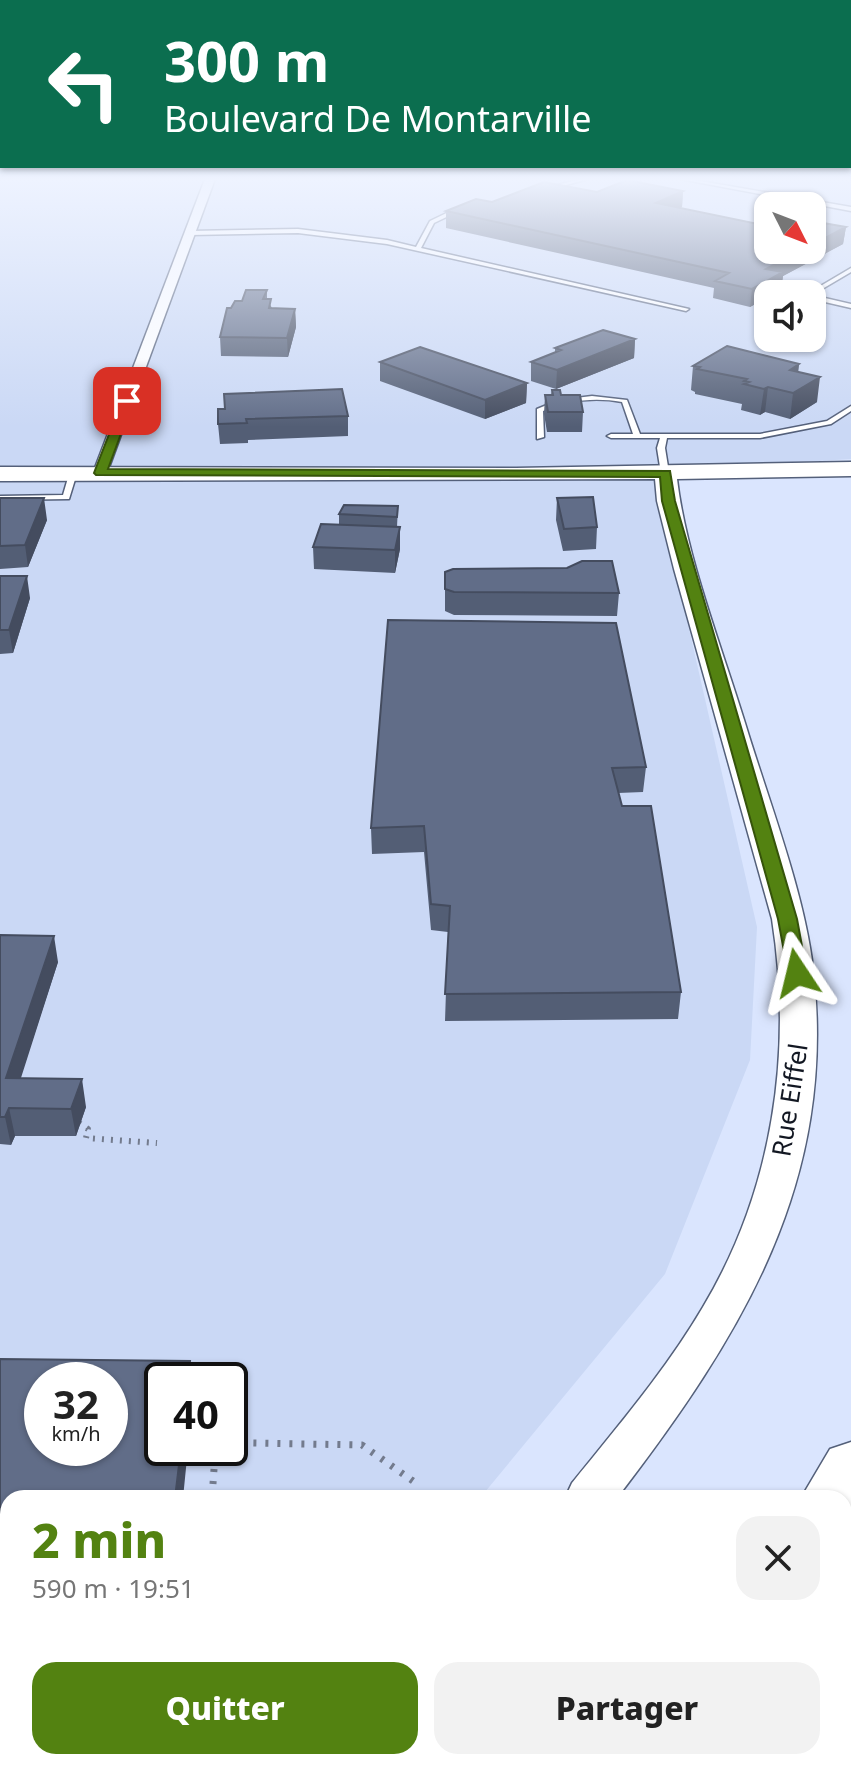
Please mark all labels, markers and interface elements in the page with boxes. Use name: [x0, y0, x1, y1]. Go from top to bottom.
text: 300 m: [164, 22, 329, 98]
icon: left: [32, 32, 136, 136]
text: Boulevard De Montarville: [164, 94, 592, 143]
north arrow: [754, 192, 826, 264]
map controls: [754, 192, 826, 352]
button: sound: [754, 280, 826, 352]
pin: [93, 367, 161, 435]
icon: arrive: [105, 379, 149, 423]
position arrow: [755, 931, 839, 1015]
street label: Rue Eiffel: [762, 1041, 816, 1159]
speed limit sign: 40: [144, 1362, 248, 1466]
text: 32: [53, 1376, 99, 1431]
text: km/h: [51, 1420, 101, 1447]
text: 2 min: [32, 1507, 166, 1572]
button: close: [736, 1516, 820, 1600]
text: 590 m · 19:51: [32, 1570, 195, 1606]
button: Quitter: [32, 1662, 418, 1754]
button: Partager: [434, 1662, 820, 1754]

